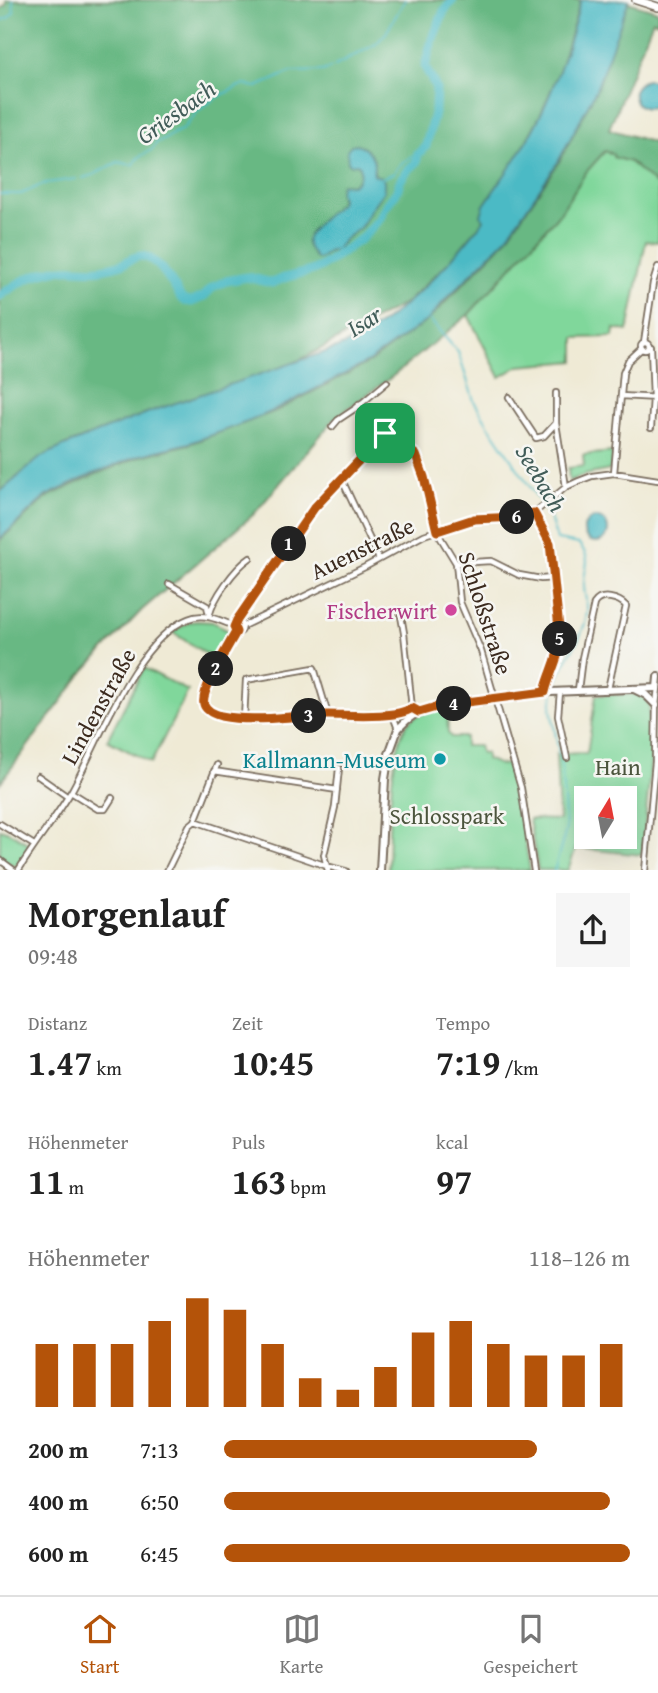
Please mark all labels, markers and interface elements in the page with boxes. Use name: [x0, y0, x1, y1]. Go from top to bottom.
water label: Griesbach: [129, 71, 223, 153]
water label: Isar: [340, 296, 389, 345]
pin: [355, 403, 415, 463]
icon: arrive: [366, 414, 404, 452]
water label: Seebach: [507, 437, 575, 519]
pin: 6: [500, 500, 534, 534]
text: 6: [512, 502, 521, 530]
street label: Auenstraße: [305, 509, 419, 587]
pin: 1: [272, 526, 306, 562]
text: 1: [284, 529, 293, 557]
street label: Schloßstraße: [451, 547, 521, 679]
place label: Fischerwirt: [327, 594, 437, 627]
marker: Fischerwirt: [443, 602, 459, 618]
pin: 5: [542, 622, 578, 656]
text: 5: [555, 624, 564, 652]
street label: Lindenstraße: [52, 642, 144, 770]
pin: 2: [198, 652, 234, 686]
text: 2: [211, 654, 220, 682]
pin: 4: [436, 686, 472, 722]
text: 4: [449, 689, 458, 717]
pin: 3: [292, 698, 326, 734]
text: 3: [304, 701, 313, 729]
place label: Kallmann-Museum: [243, 743, 426, 776]
park label: Hain: [595, 750, 641, 783]
marker: Kallmann-Museum: [432, 751, 448, 767]
north arrow: [574, 786, 637, 849]
map controls: [574, 786, 637, 849]
park label: Schlosspark: [390, 799, 505, 832]
text: Morgenlauf: [28, 885, 226, 941]
button: share: [556, 893, 630, 967]
text: 09:48: [28, 939, 78, 972]
text: Distanz: [28, 1009, 87, 1037]
text: Zeit: [232, 1009, 263, 1037]
text: Tempo: [436, 1009, 490, 1037]
text: 1.47: [28, 1037, 92, 1088]
text: 10:45: [232, 1037, 314, 1088]
text: 7:19: [436, 1037, 500, 1088]
text: km: [92, 1054, 122, 1082]
text: /km: [500, 1054, 539, 1082]
text: Höhenmeter: [28, 1128, 128, 1156]
text: Puls: [232, 1128, 265, 1156]
text: kcal: [436, 1128, 468, 1156]
text: 11: [28, 1156, 64, 1207]
text: 163: [232, 1156, 286, 1207]
text: 97: [436, 1156, 472, 1207]
text: m: [64, 1173, 84, 1201]
text: bpm: [286, 1173, 326, 1201]
text: Höhenmeter: [28, 1241, 150, 1274]
text: 118–126 m: [529, 1241, 630, 1274]
text: 200 m: [28, 1433, 89, 1466]
text: 7:13: [140, 1433, 179, 1466]
text: 400 m: [28, 1485, 89, 1518]
text: 6:50: [140, 1485, 179, 1518]
text: 600 m: [28, 1537, 89, 1570]
text: 6:45: [140, 1537, 179, 1570]
tab: Start: [80, 1610, 120, 1680]
tab: Karte: [280, 1610, 323, 1680]
tab: Gespeichert: [484, 1610, 578, 1680]

